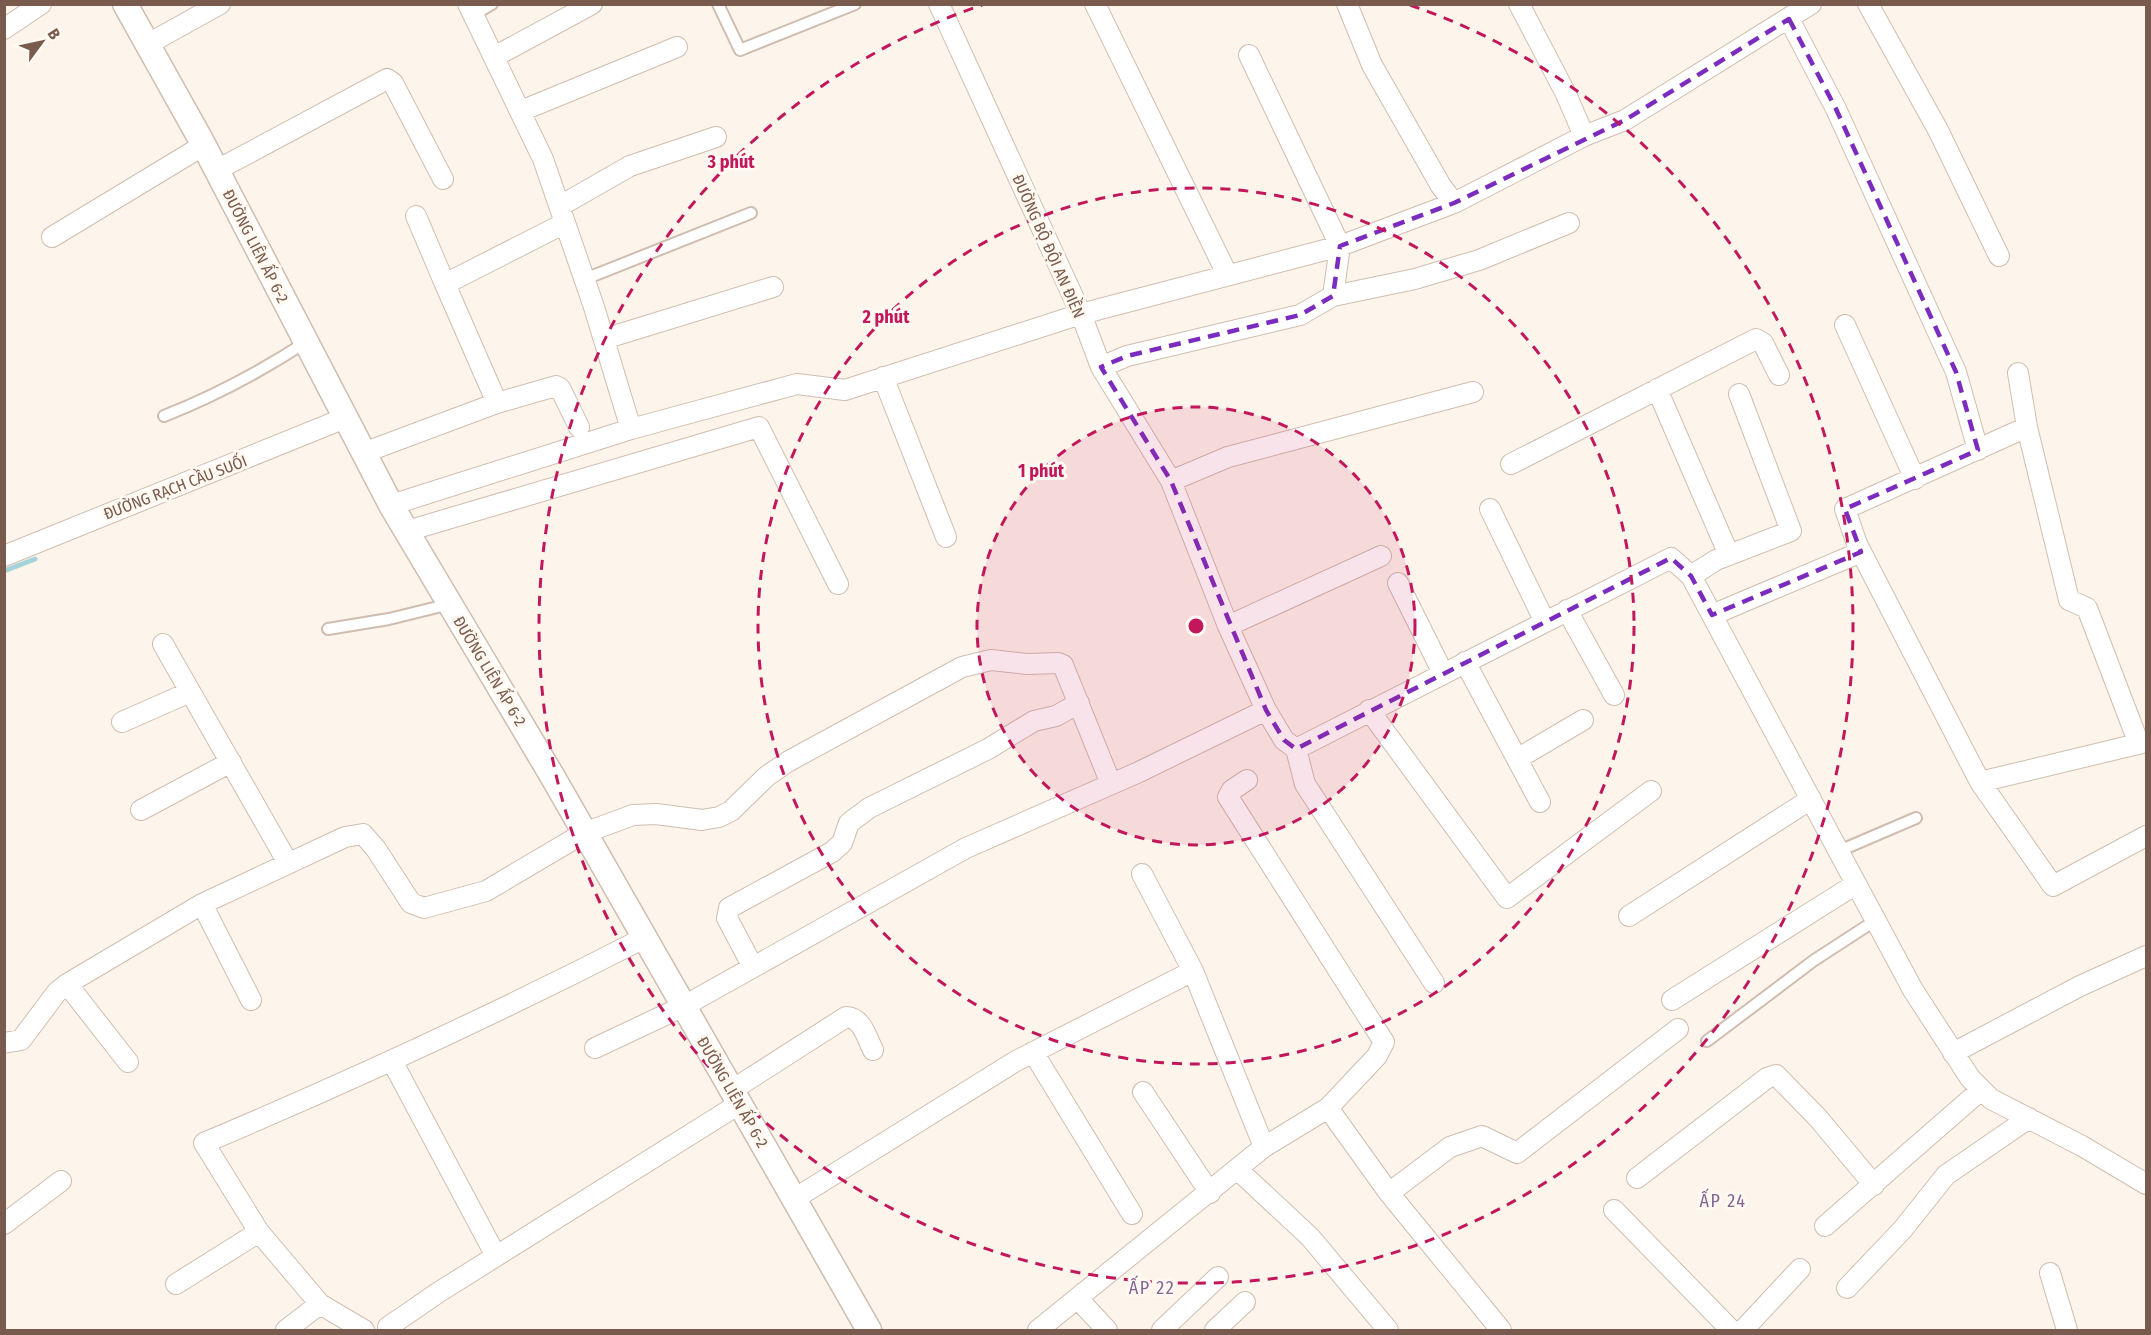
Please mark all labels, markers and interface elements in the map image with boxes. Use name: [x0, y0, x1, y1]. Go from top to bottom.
north arrow: [12, 12, 72, 72]
text: B: [44, 25, 65, 43]
text: 3 phút: [706, 151, 755, 173]
street label: ĐƯỜNG BỘ ĐỘI AN ĐIỀN: [1008, 171, 1091, 321]
street label: ĐƯỜNG LIÊN ẤP 6-2: [219, 185, 294, 306]
text: 2 phút: [862, 306, 910, 328]
street label: ĐƯỜNG RẠCH CẦU SUỐI: [100, 449, 250, 524]
text: 1 phút: [1018, 460, 1065, 482]
street label: ĐƯỜNG LIÊN ẤP 6-2: [449, 612, 532, 730]
centre of rings: [1186, 616, 1206, 636]
street label: ĐƯỜNG LIÊN ẤP 6-2: [693, 1032, 774, 1151]
district label: ẤP 24: [1700, 1188, 1746, 1212]
district label: ẤP 22: [1129, 1275, 1175, 1299]

